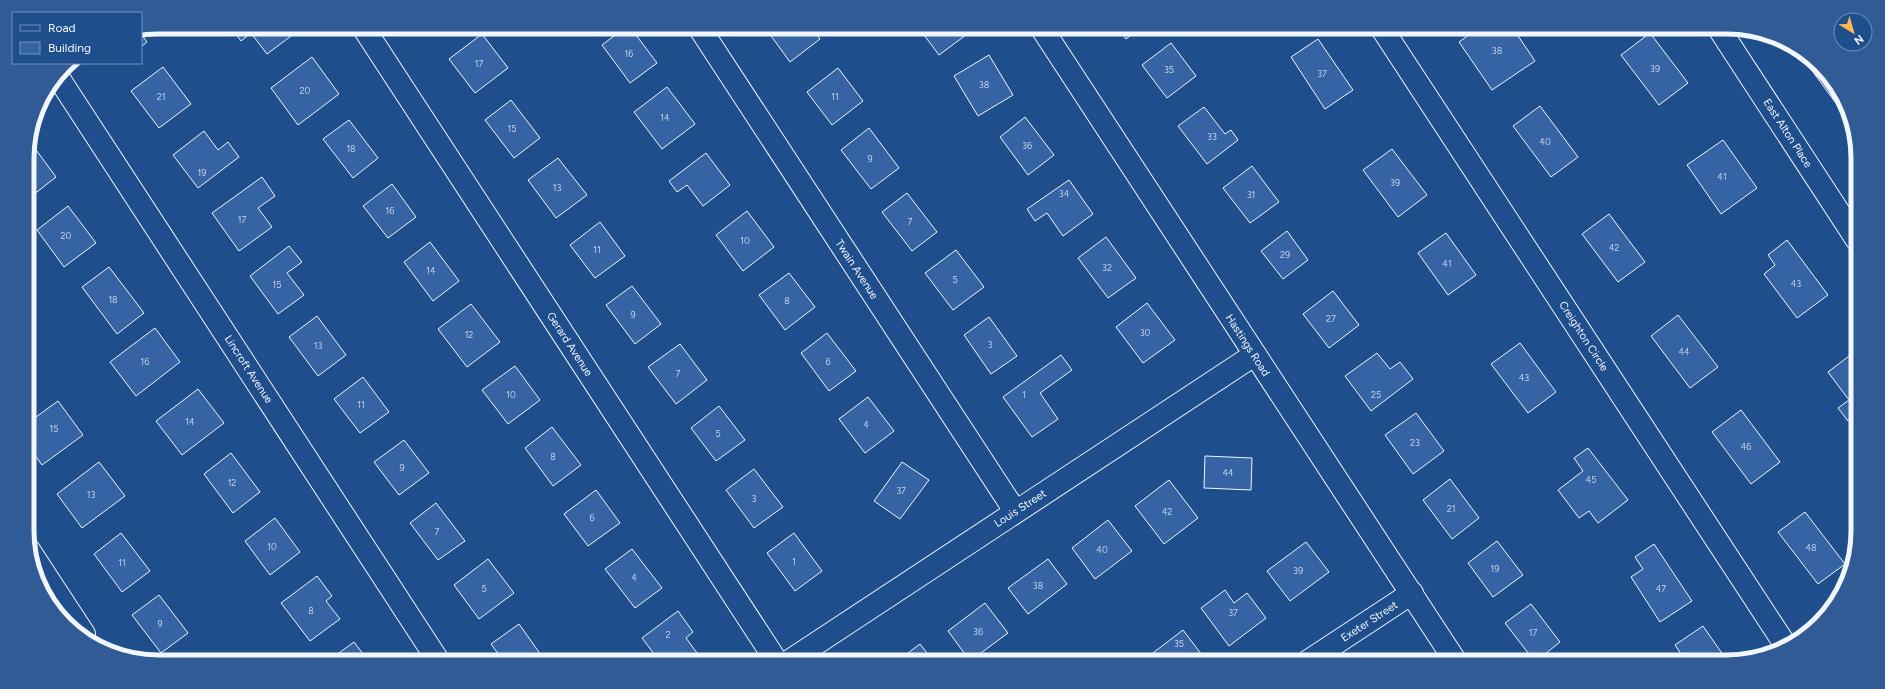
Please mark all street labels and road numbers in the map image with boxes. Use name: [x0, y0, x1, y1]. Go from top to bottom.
street label: East Alton Place: [1760, 96, 1815, 170]
street label: Twain Avenue: [832, 237, 881, 302]
street label: Creighton Circle: [1556, 299, 1611, 374]
street label: Gerard Avenue: [544, 310, 595, 379]
street label: Hastings Road: [1223, 312, 1272, 379]
street label: Lincroft Avenue: [222, 333, 275, 406]
street label: Louis Street: [992, 487, 1049, 530]
street label: Exeter Street: [1338, 598, 1400, 645]

